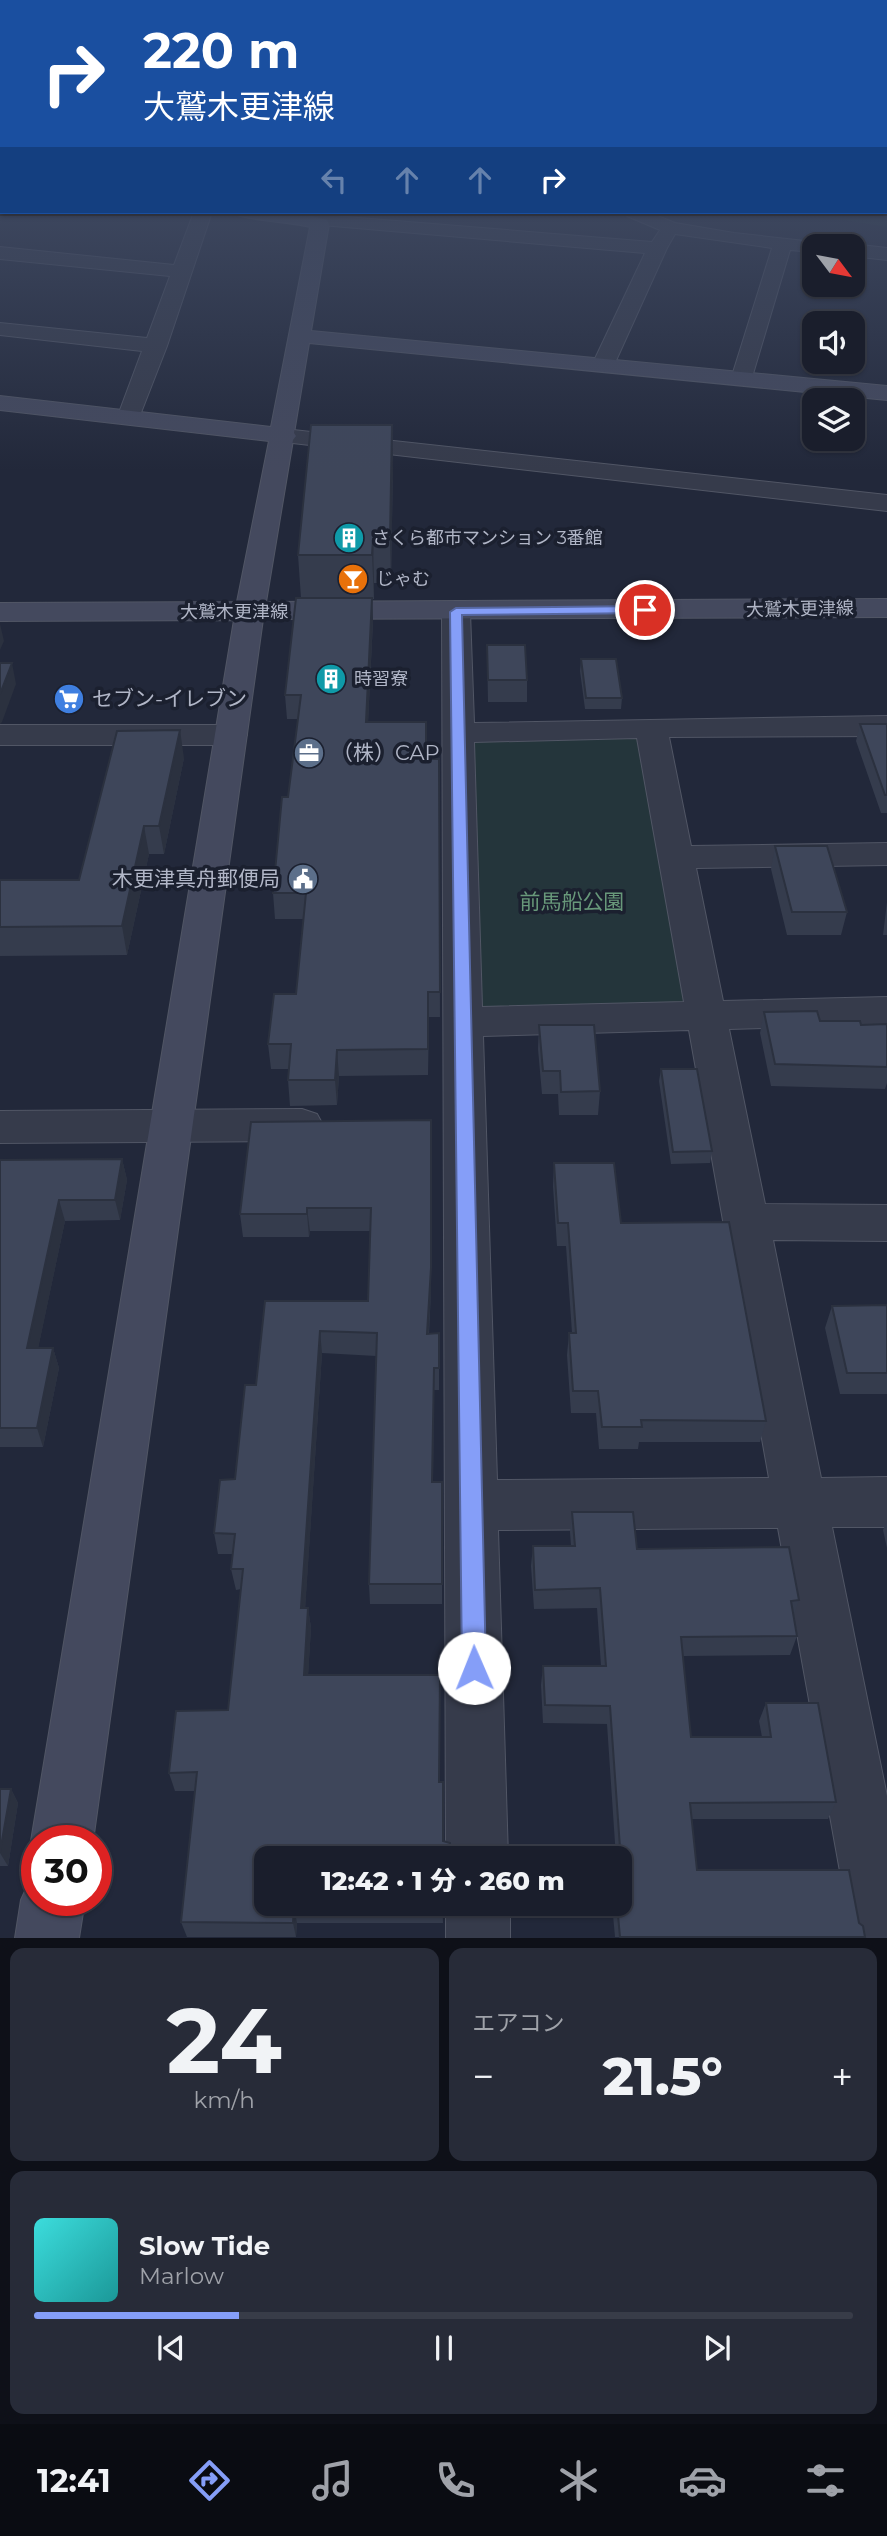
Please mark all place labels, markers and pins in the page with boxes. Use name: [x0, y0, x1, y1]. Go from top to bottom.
building icon: さくら都市マンション 3番館: [332, 521, 366, 555]
place label: さくら都市マンション 3番館: [372, 527, 603, 549]
bar icon: じゃむ: [336, 562, 370, 596]
place label: じゃむ: [376, 568, 430, 590]
pin: [615, 580, 675, 640]
building icon: 時習寮: [314, 662, 348, 696]
place label: 時習寮: [354, 668, 408, 690]
supermarket icon: セブン-イレブン: [52, 682, 86, 716]
place label: セブン-イレブン: [92, 686, 247, 711]
office icon: （株）CAP: [292, 736, 326, 770]
place label: （株）CAP: [332, 740, 440, 765]
public building icon: 木更津真舟郵便局: [286, 862, 320, 896]
place label: 木更津真舟郵便局: [112, 866, 280, 891]

